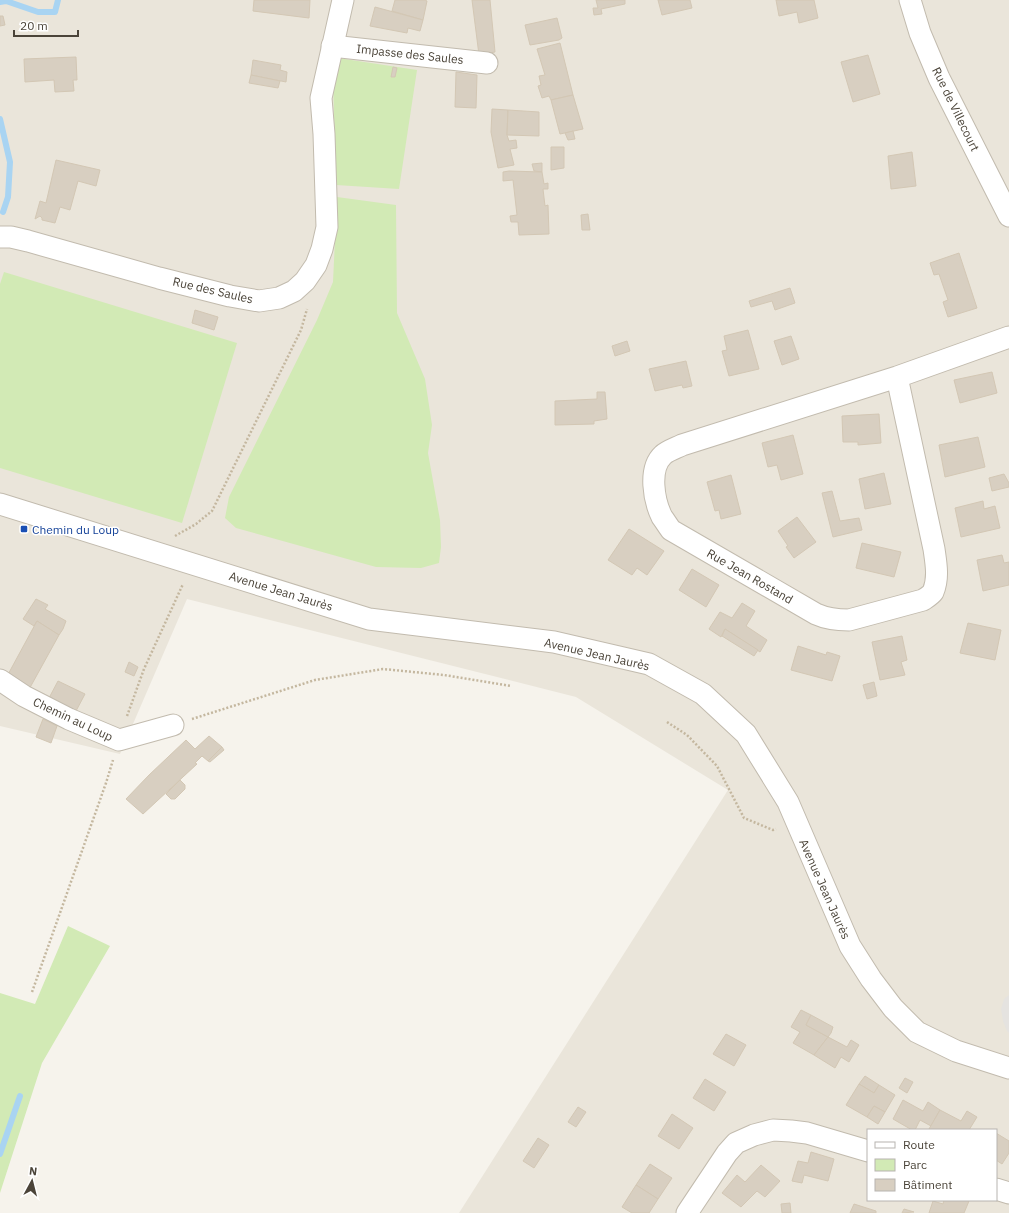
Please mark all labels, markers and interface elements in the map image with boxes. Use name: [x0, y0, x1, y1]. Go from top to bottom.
scale bar: [14, 12, 78, 38]
text: 20 m: [20, 18, 48, 33]
street label: Impasse des Saules: [356, 41, 465, 67]
street label: Rue de Villecourt: [929, 64, 983, 154]
street label: Rue des Saules: [171, 273, 255, 307]
place label: Chemin du Loup: [32, 522, 119, 537]
marker: Chemin du Loup: [19, 524, 29, 534]
street label: Rue Jean Rostand: [704, 545, 796, 607]
street label: Avenue Jean Jaurès: [227, 568, 335, 614]
street label: Avenue Jean Jaurès: [543, 635, 651, 673]
street label: Chemin au Loup: [31, 694, 115, 744]
street label: Avenue Jean Jaurès: [796, 837, 854, 941]
legend: [867, 1129, 997, 1201]
text: Route: [903, 1137, 935, 1152]
text: Parc: [903, 1157, 927, 1172]
north arrow: [12, 1161, 52, 1201]
text: N: [28, 1164, 38, 1179]
text: Bâtiment: [903, 1177, 953, 1192]

